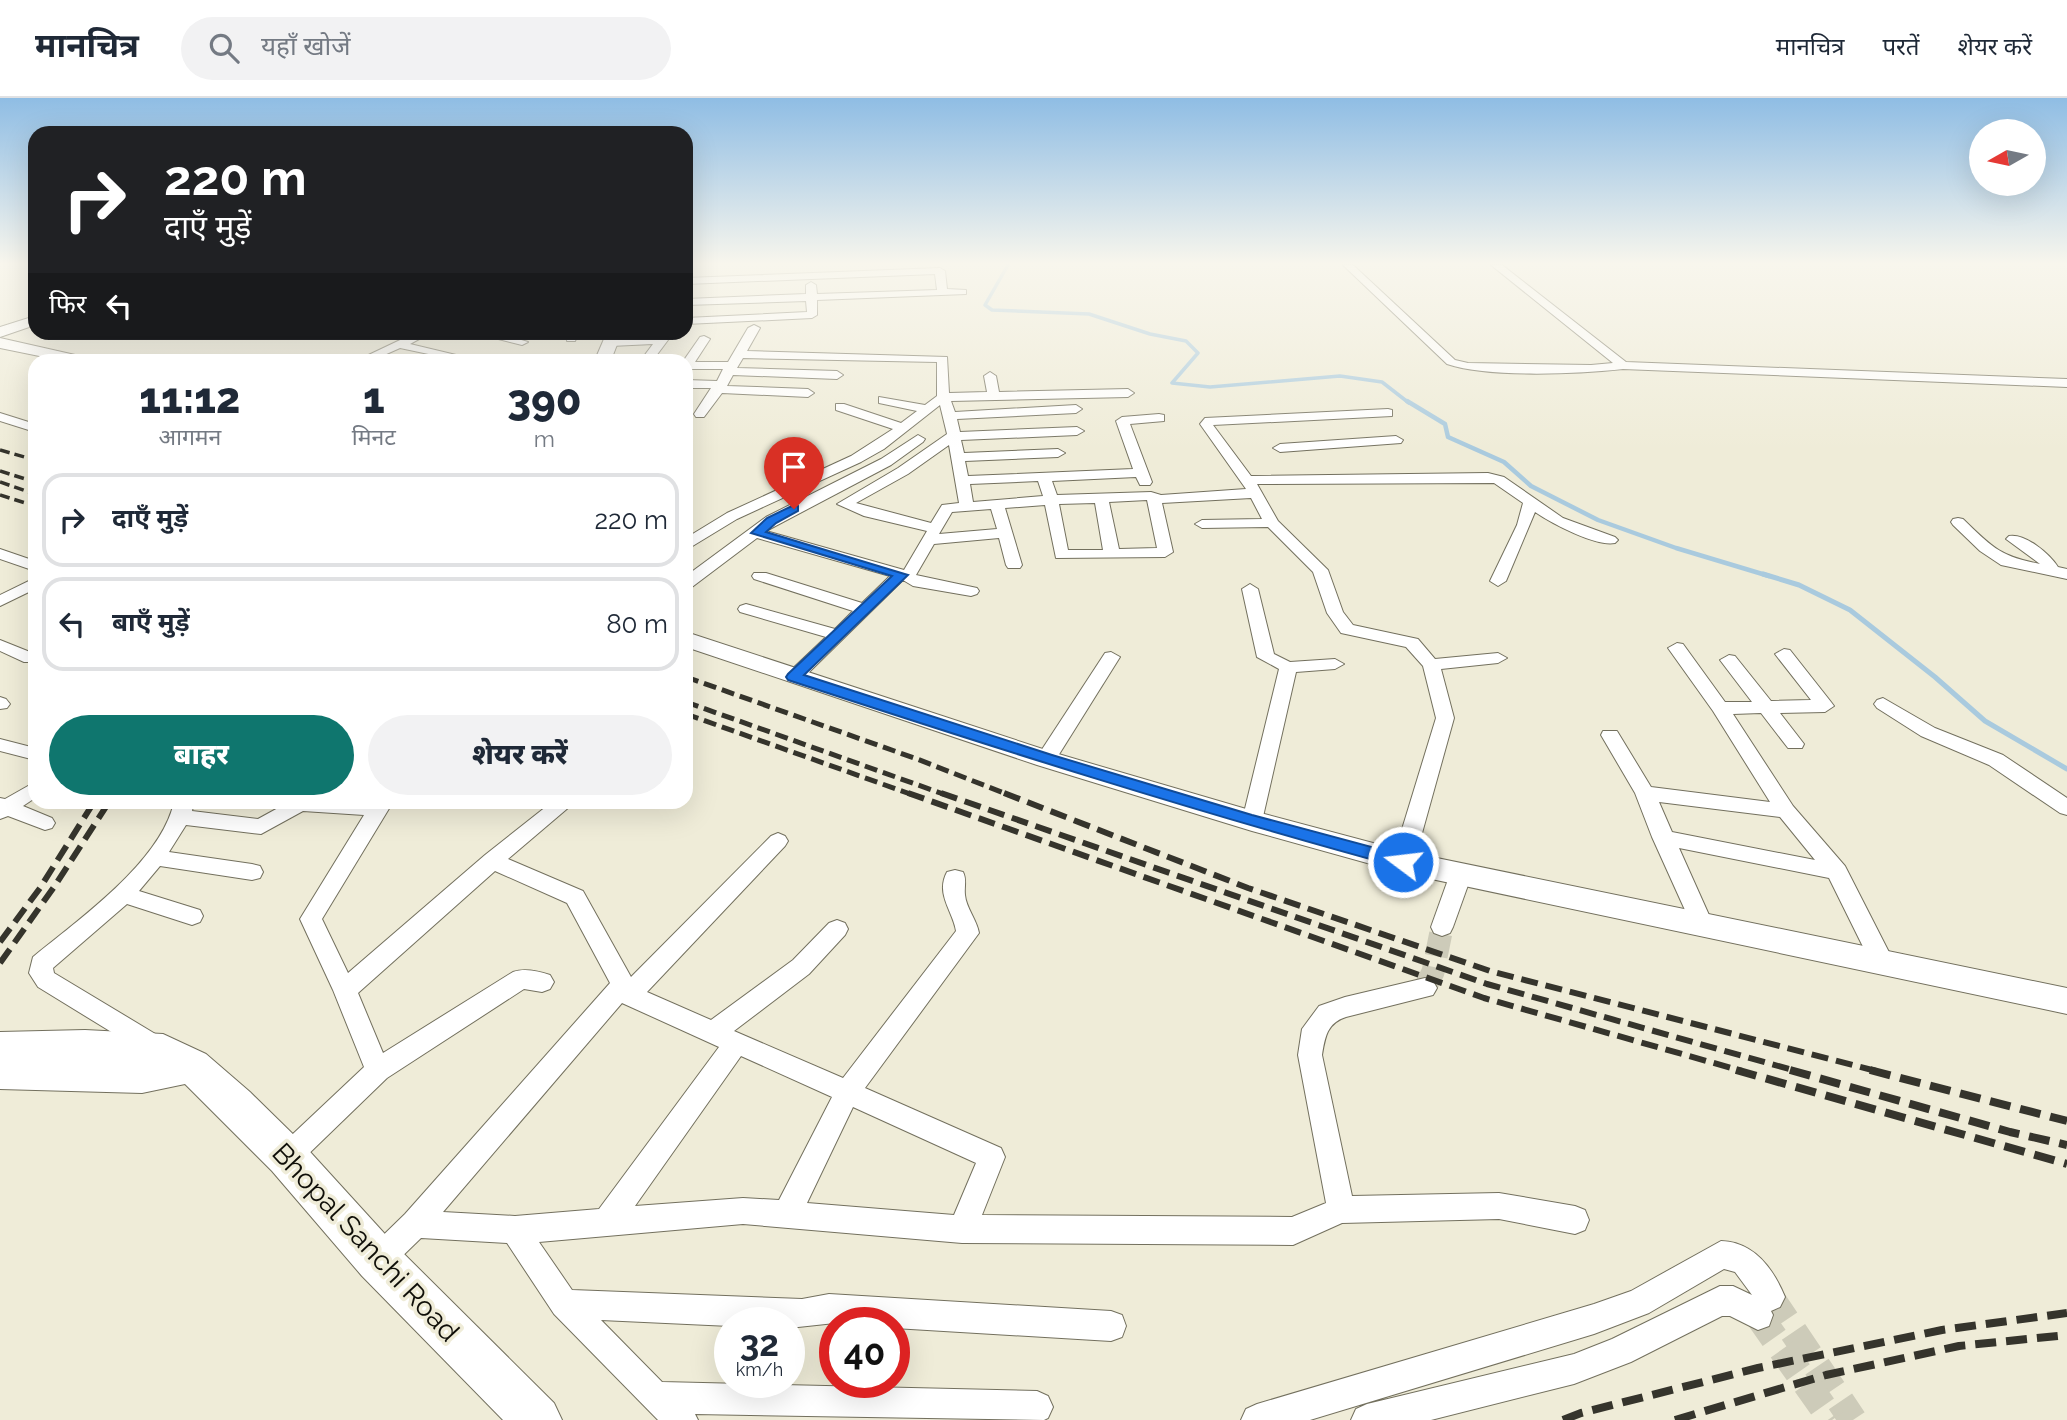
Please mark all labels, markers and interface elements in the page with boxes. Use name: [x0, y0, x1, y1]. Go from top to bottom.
search box: [181, 17, 671, 80]
text: मानचित्र: [35, 26, 139, 65]
icon: search: [205, 29, 243, 67]
text: यहाँ खोजें: [261, 31, 351, 61]
text: मानचित्र: [1776, 32, 1844, 61]
text: परतें: [1882, 32, 1920, 61]
text: शेयर करें: [1958, 32, 2032, 61]
north arrow: [1969, 119, 2046, 196]
map controls: [1969, 119, 2046, 196]
text: 220 m: [164, 149, 307, 206]
icon: right: [49, 154, 140, 245]
text: दाएँ मुड़ें: [164, 208, 251, 245]
icon: left: [100, 287, 138, 325]
text: फिर: [49, 289, 86, 319]
text: 11:12: [139, 374, 240, 423]
text: 1: [363, 374, 385, 423]
text: 390: [507, 376, 582, 425]
text: आगमन: [158, 423, 221, 450]
text: मिनट: [352, 423, 396, 450]
text: m: [534, 425, 555, 452]
pin: [764, 437, 824, 509]
icon: arrive: [775, 448, 813, 486]
icon: right: [53, 501, 91, 539]
text: दाएँ मुड़ें: [112, 503, 188, 533]
text: 220 m: [594, 505, 668, 535]
icon: left: [53, 605, 91, 643]
text: बाएँ मुड़ें: [112, 607, 190, 637]
text: 80 m: [606, 609, 668, 639]
button: बाहर: [49, 715, 354, 795]
button: शेयर करें: [368, 715, 672, 795]
position arrow: [1366, 825, 1440, 899]
street label: Bhopal Sanchi Road: [265, 1136, 466, 1348]
speed limit sign: 40: [819, 1307, 910, 1398]
text: 32: [740, 1323, 779, 1364]
text: km/h: [736, 1359, 783, 1380]

